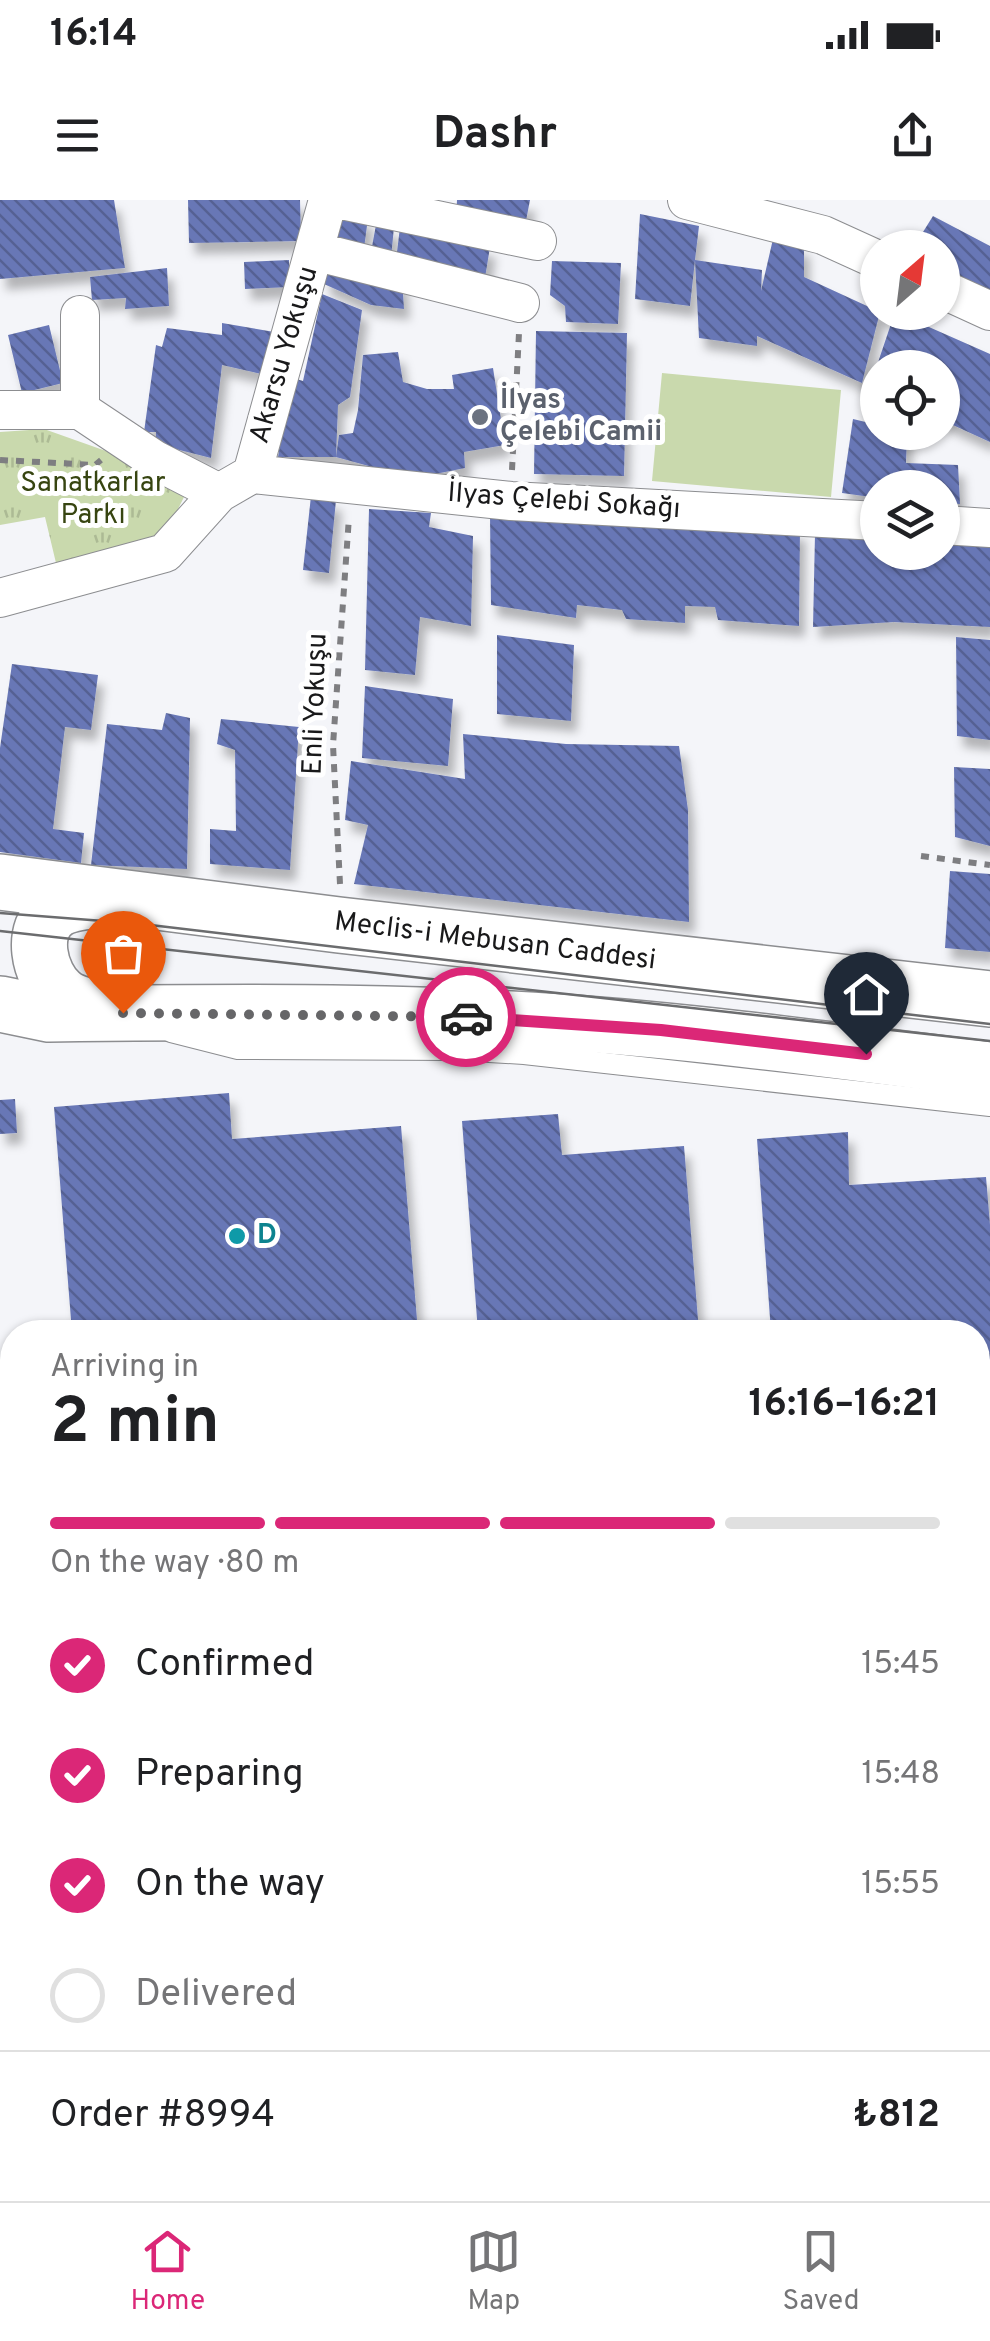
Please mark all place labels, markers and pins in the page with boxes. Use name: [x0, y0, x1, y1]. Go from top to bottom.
place label: İlyas Çelebi Camii: [500, 381, 662, 451]
marker: İlyas Çelebi Camii: [469, 406, 491, 428]
pin: [81, 911, 166, 1014]
pin: [824, 952, 909, 1055]
place label: D: [257, 1218, 277, 1254]
marker: D: [226, 1225, 248, 1247]

